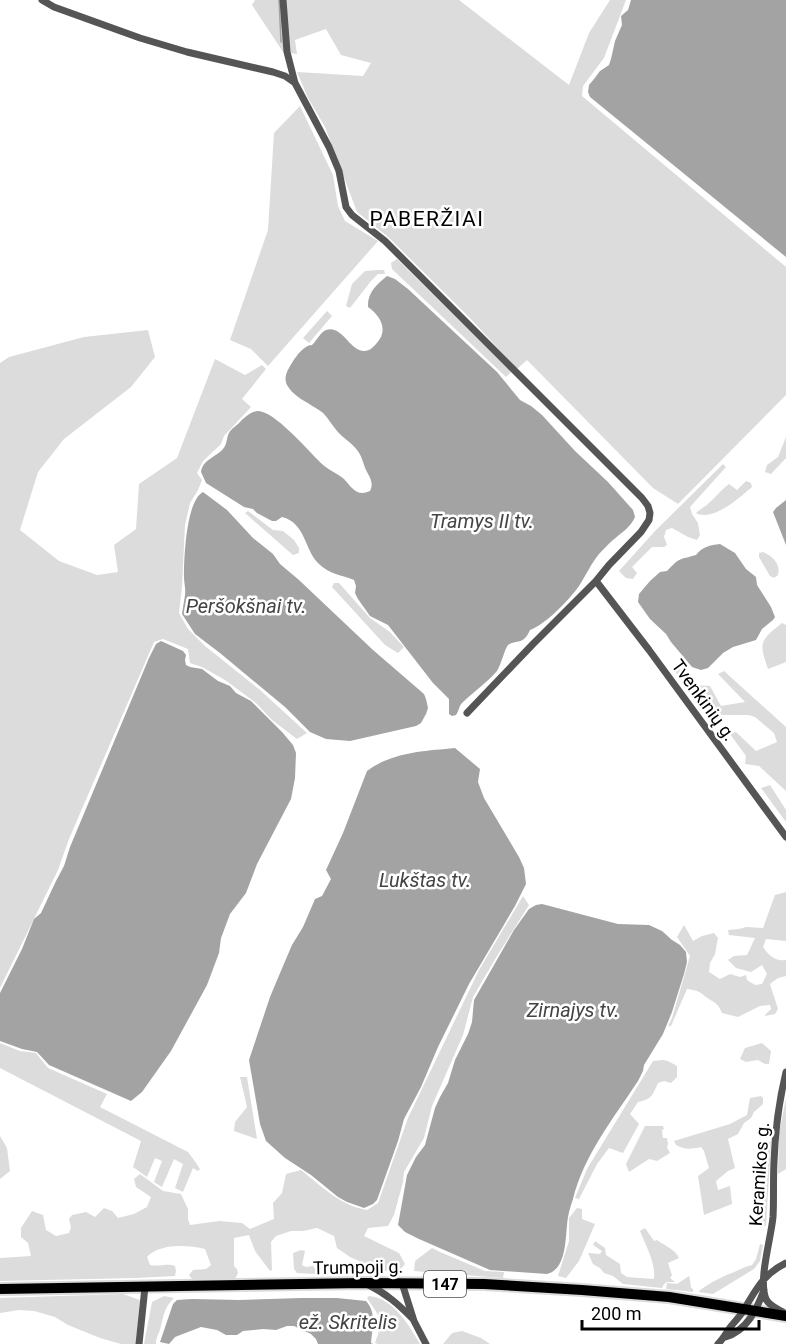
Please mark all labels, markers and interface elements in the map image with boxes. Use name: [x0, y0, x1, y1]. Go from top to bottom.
district label: PABERŽIAI: [370, 207, 484, 231]
water label: Tramys II tv.: [430, 509, 534, 533]
water label: Peršokšnai tv.: [186, 594, 306, 618]
street label: Tvenkinių g.: [668, 655, 740, 745]
water label: Lukštas tv.: [379, 868, 471, 892]
water label: Zirnajys tv.: [526, 998, 619, 1022]
street label: Keramikos g.: [745, 1121, 773, 1227]
street label: Trumpoji g.: [313, 1256, 403, 1278]
road number: 147: [424, 1271, 466, 1297]
scale bar: [582, 1293, 759, 1331]
text: 200 m: [591, 1303, 642, 1324]
water label: ež. Skritelis: [299, 1310, 397, 1334]

